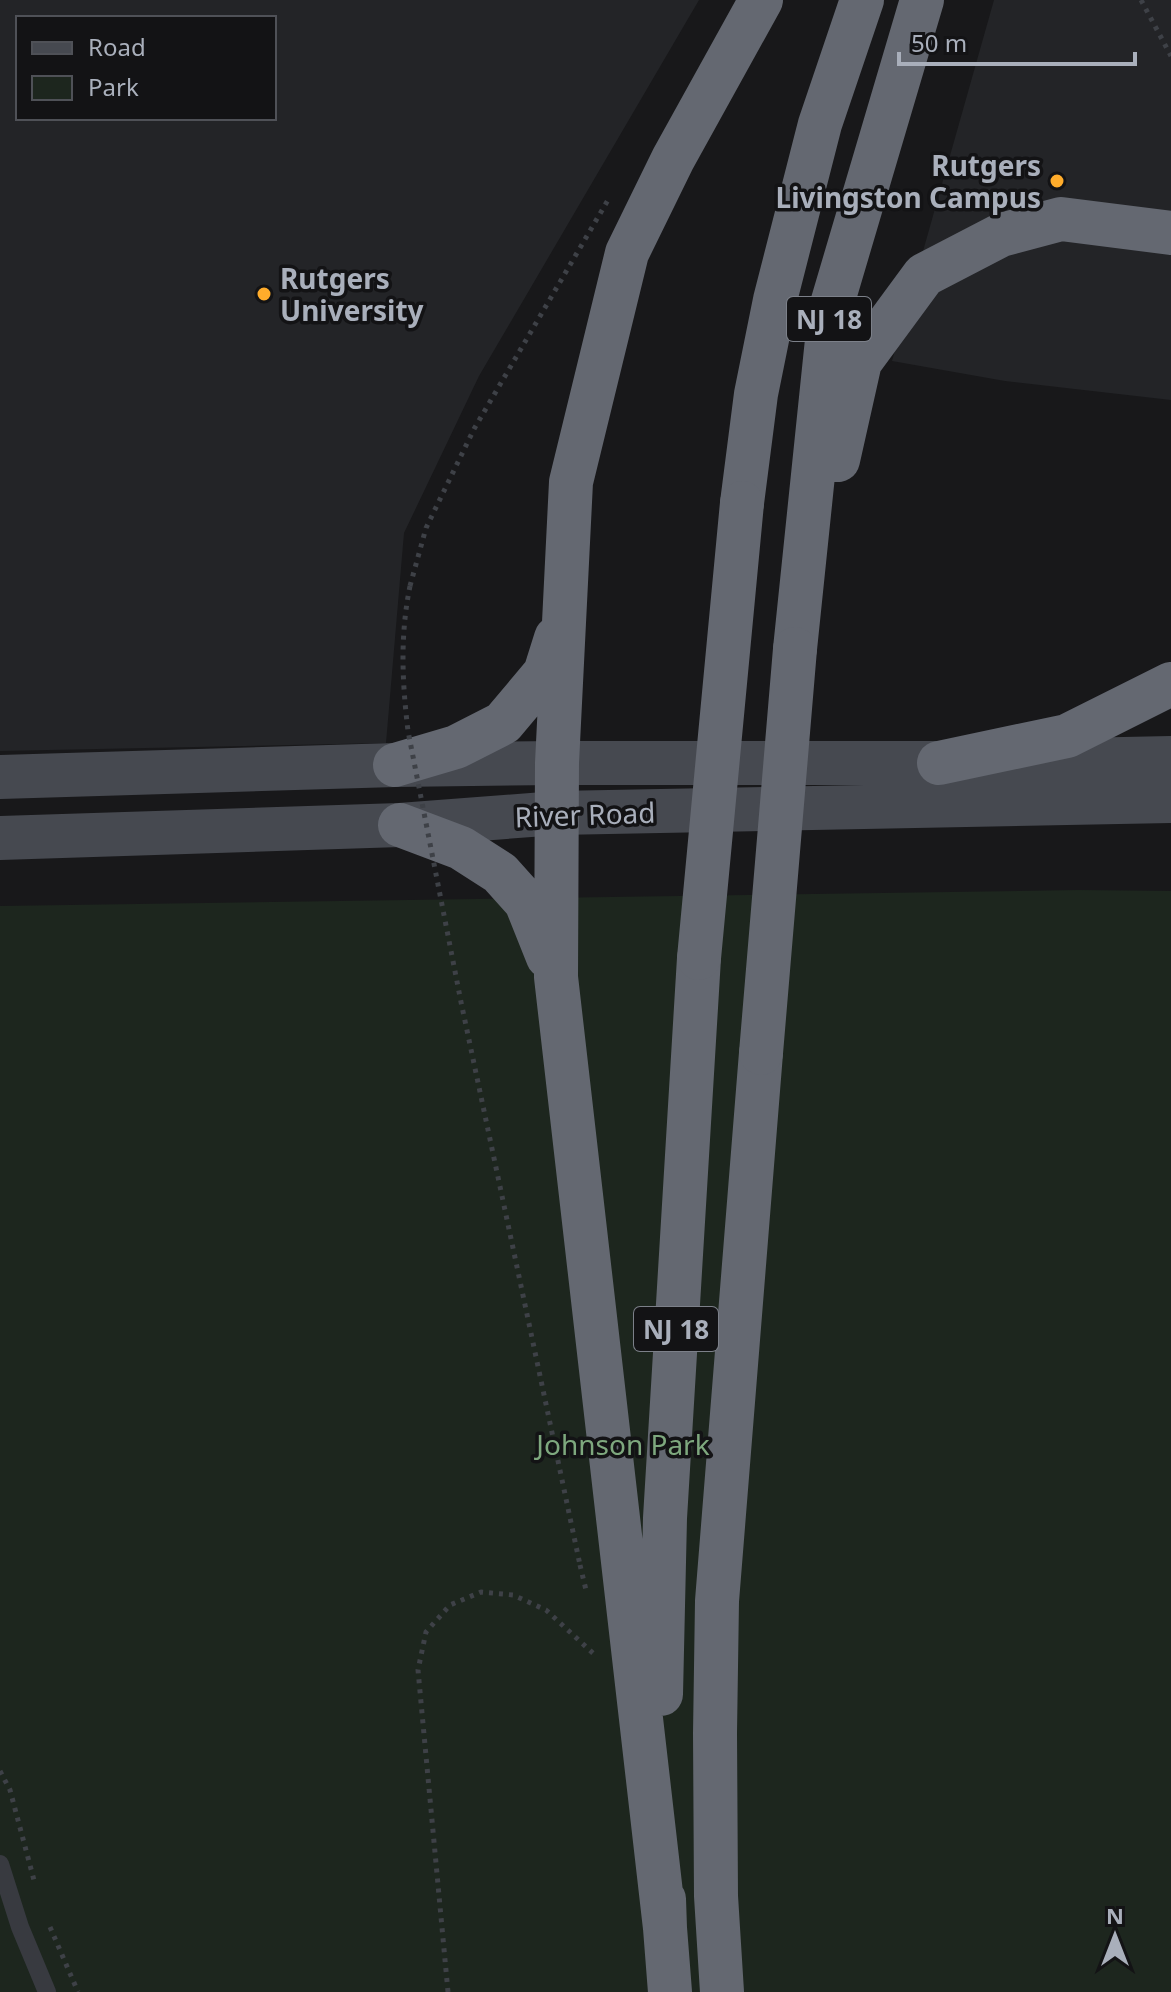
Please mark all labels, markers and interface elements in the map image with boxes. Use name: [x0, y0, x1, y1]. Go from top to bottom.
legend: [16, 16, 276, 120]
scale bar: [899, 16, 1135, 66]
text: 50 m: [911, 26, 967, 59]
text: Road: [88, 30, 146, 63]
text: Park: [88, 70, 139, 103]
place label: Rutgers Livingston Campus: [776, 146, 1041, 216]
marker: Rutgers Livingston Campus: [1048, 172, 1066, 190]
place label: Rutgers University: [280, 259, 424, 329]
marker: Rutgers University: [255, 285, 273, 303]
road number: NJ 18: [787, 297, 871, 341]
street label: River Road: [514, 793, 656, 835]
road number: NJ 18: [634, 1307, 718, 1351]
park label: Johnson Park: [533, 1425, 710, 1463]
north arrow: [1075, 1896, 1155, 1976]
text: N: [1106, 1900, 1124, 1930]

